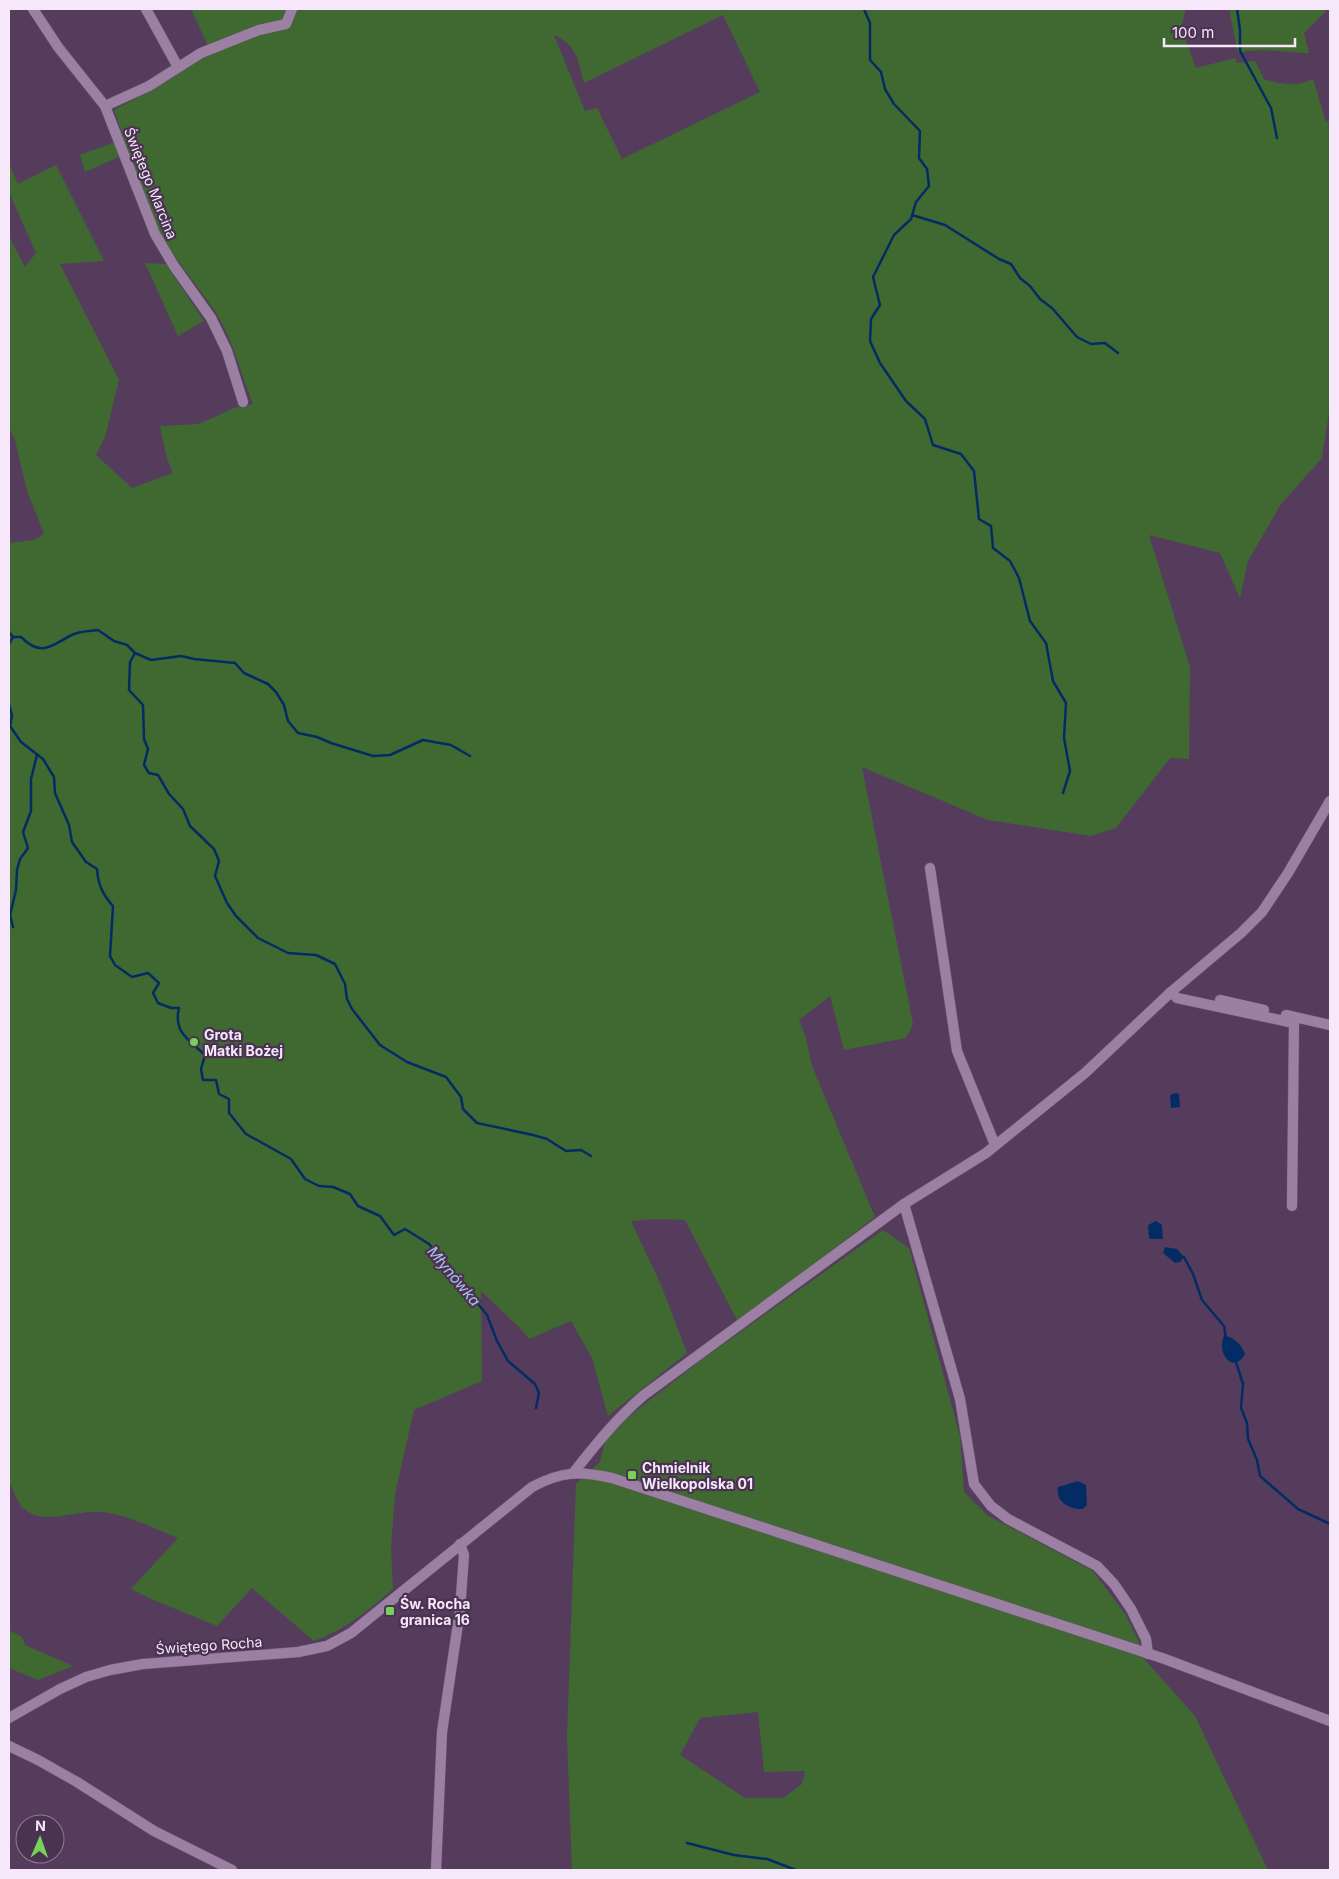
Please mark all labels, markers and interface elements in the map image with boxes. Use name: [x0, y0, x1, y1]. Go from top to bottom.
scale bar: [1164, 15, 1295, 47]
text: 100 m: [1172, 23, 1214, 42]
street label: Świętego Marcina: [121, 125, 181, 241]
place label: Grota Matki Bożej: [204, 1026, 283, 1059]
marker: Grota Matki Bożej: [188, 1036, 200, 1048]
water label: Młynówka: [423, 1242, 485, 1310]
place label: Chmielnik Wielkopolska 01: [642, 1459, 753, 1492]
marker: Chmielnik Wielkopolska 01: [626, 1469, 638, 1481]
place label: Św. Rocha granica 16: [400, 1595, 470, 1628]
marker: Św. Rocha granica 16: [384, 1605, 396, 1617]
street label: Świętego Rocha: [155, 1633, 263, 1657]
north arrow: [15, 1814, 65, 1864]
text: N: [35, 1817, 46, 1834]

